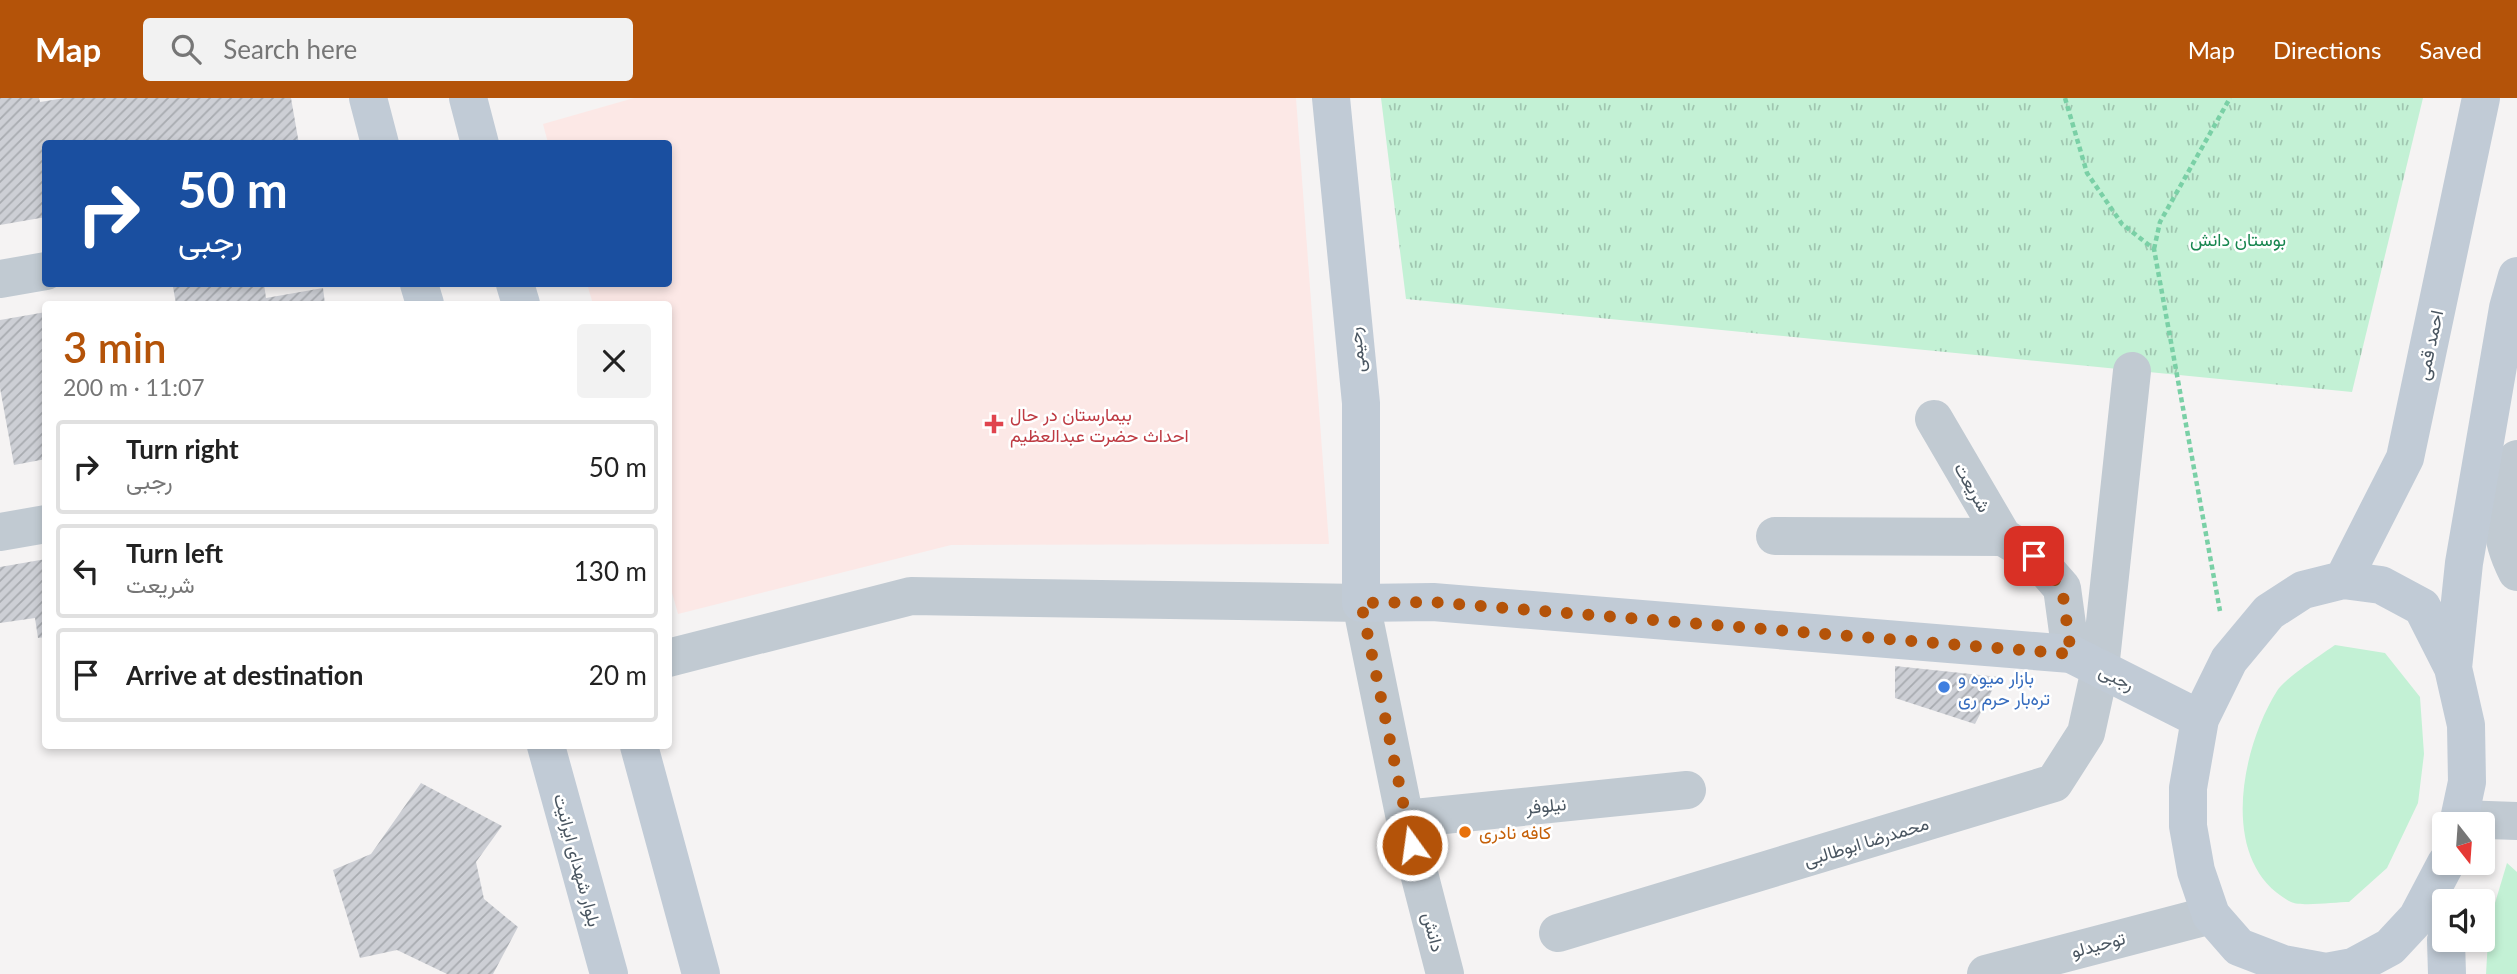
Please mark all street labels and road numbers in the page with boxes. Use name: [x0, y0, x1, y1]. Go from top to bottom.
street label: احمد قمی: [2411, 308, 2448, 382]
street label: رحیمی: [1343, 326, 1370, 374]
street label: شریعت: [1949, 458, 1996, 516]
street label: رجبی: [2095, 659, 2138, 696]
street label: بلوار شهدای ایرانیت: [549, 791, 606, 929]
street label: نیلوفر: [1524, 792, 1567, 819]
street label: محمدرضا ابوطالبی: [1801, 812, 1931, 871]
street label: دانش: [1417, 910, 1450, 954]
street label: توحیدلو: [2069, 926, 2128, 963]

